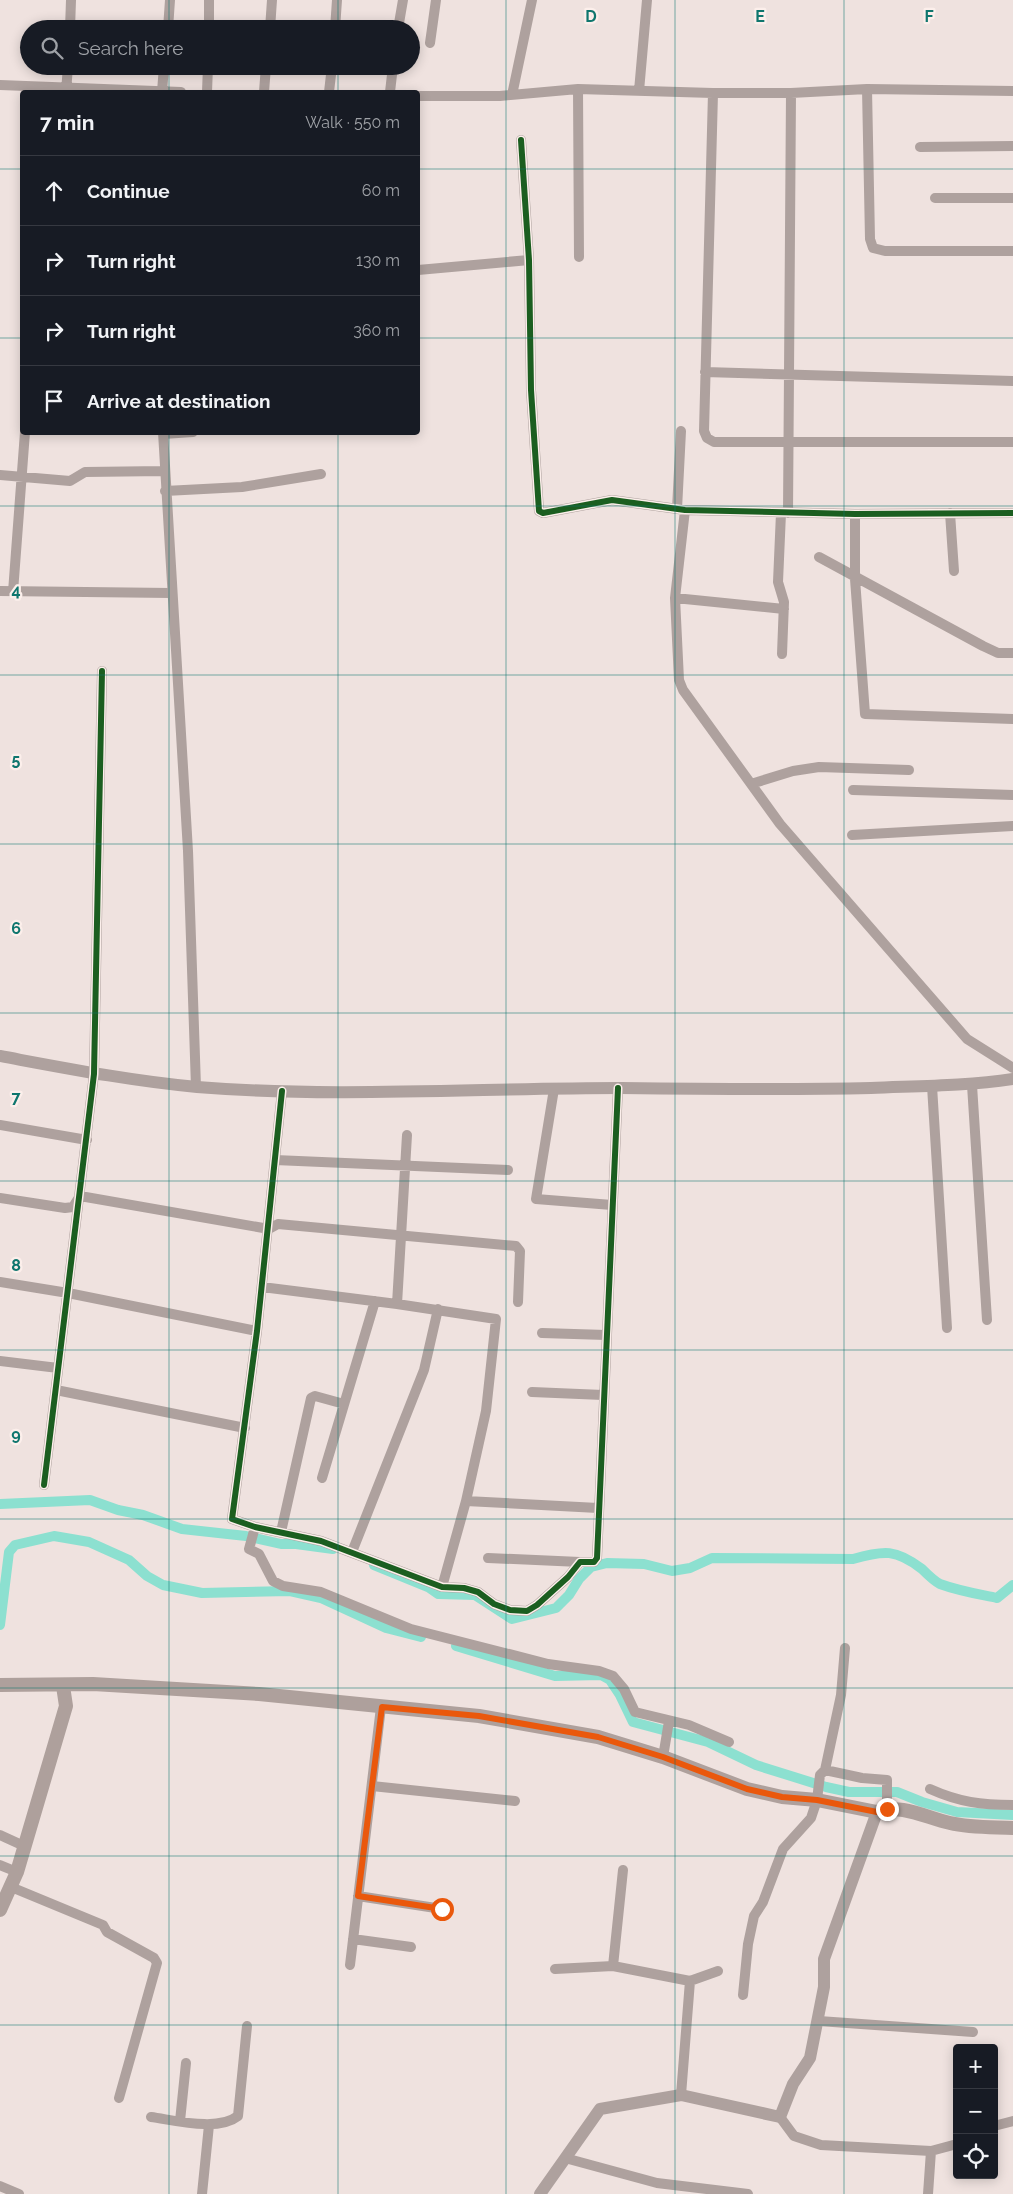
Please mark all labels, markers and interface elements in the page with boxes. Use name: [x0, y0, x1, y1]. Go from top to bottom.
text: D: [585, 7, 597, 26]
text: E: [755, 7, 765, 26]
text: F: [924, 7, 934, 26]
search box: [20, 20, 420, 75]
icon: search: [38, 34, 66, 62]
text: Search here: [78, 37, 184, 59]
text: 7 min: [40, 110, 94, 135]
text: Walk · 550 m: [305, 113, 400, 132]
icon: ahead: [40, 177, 68, 205]
text: Continue: [87, 180, 170, 202]
text: 60 m: [362, 181, 400, 200]
icon: right: [40, 247, 68, 275]
text: Turn right: [87, 250, 176, 272]
text: 130 m: [356, 251, 400, 270]
icon: right: [40, 317, 68, 345]
text: Turn right: [87, 320, 176, 342]
text: 360 m: [353, 321, 400, 340]
icon: arrive: [40, 387, 68, 415]
text: Arrive at destination: [87, 390, 271, 412]
text: 4: [11, 581, 21, 600]
text: 5: [12, 750, 21, 769]
text: 6: [11, 919, 21, 938]
text: 7: [12, 1088, 21, 1107]
text: 8: [11, 1256, 21, 1275]
text: 9: [11, 1425, 21, 1444]
route end: [876, 1798, 899, 1821]
route start: [431, 1898, 454, 1921]
map controls: [953, 2044, 998, 2179]
button: +: [953, 2044, 998, 2089]
button: −: [953, 2089, 998, 2134]
button: locate: [953, 2134, 998, 2179]

